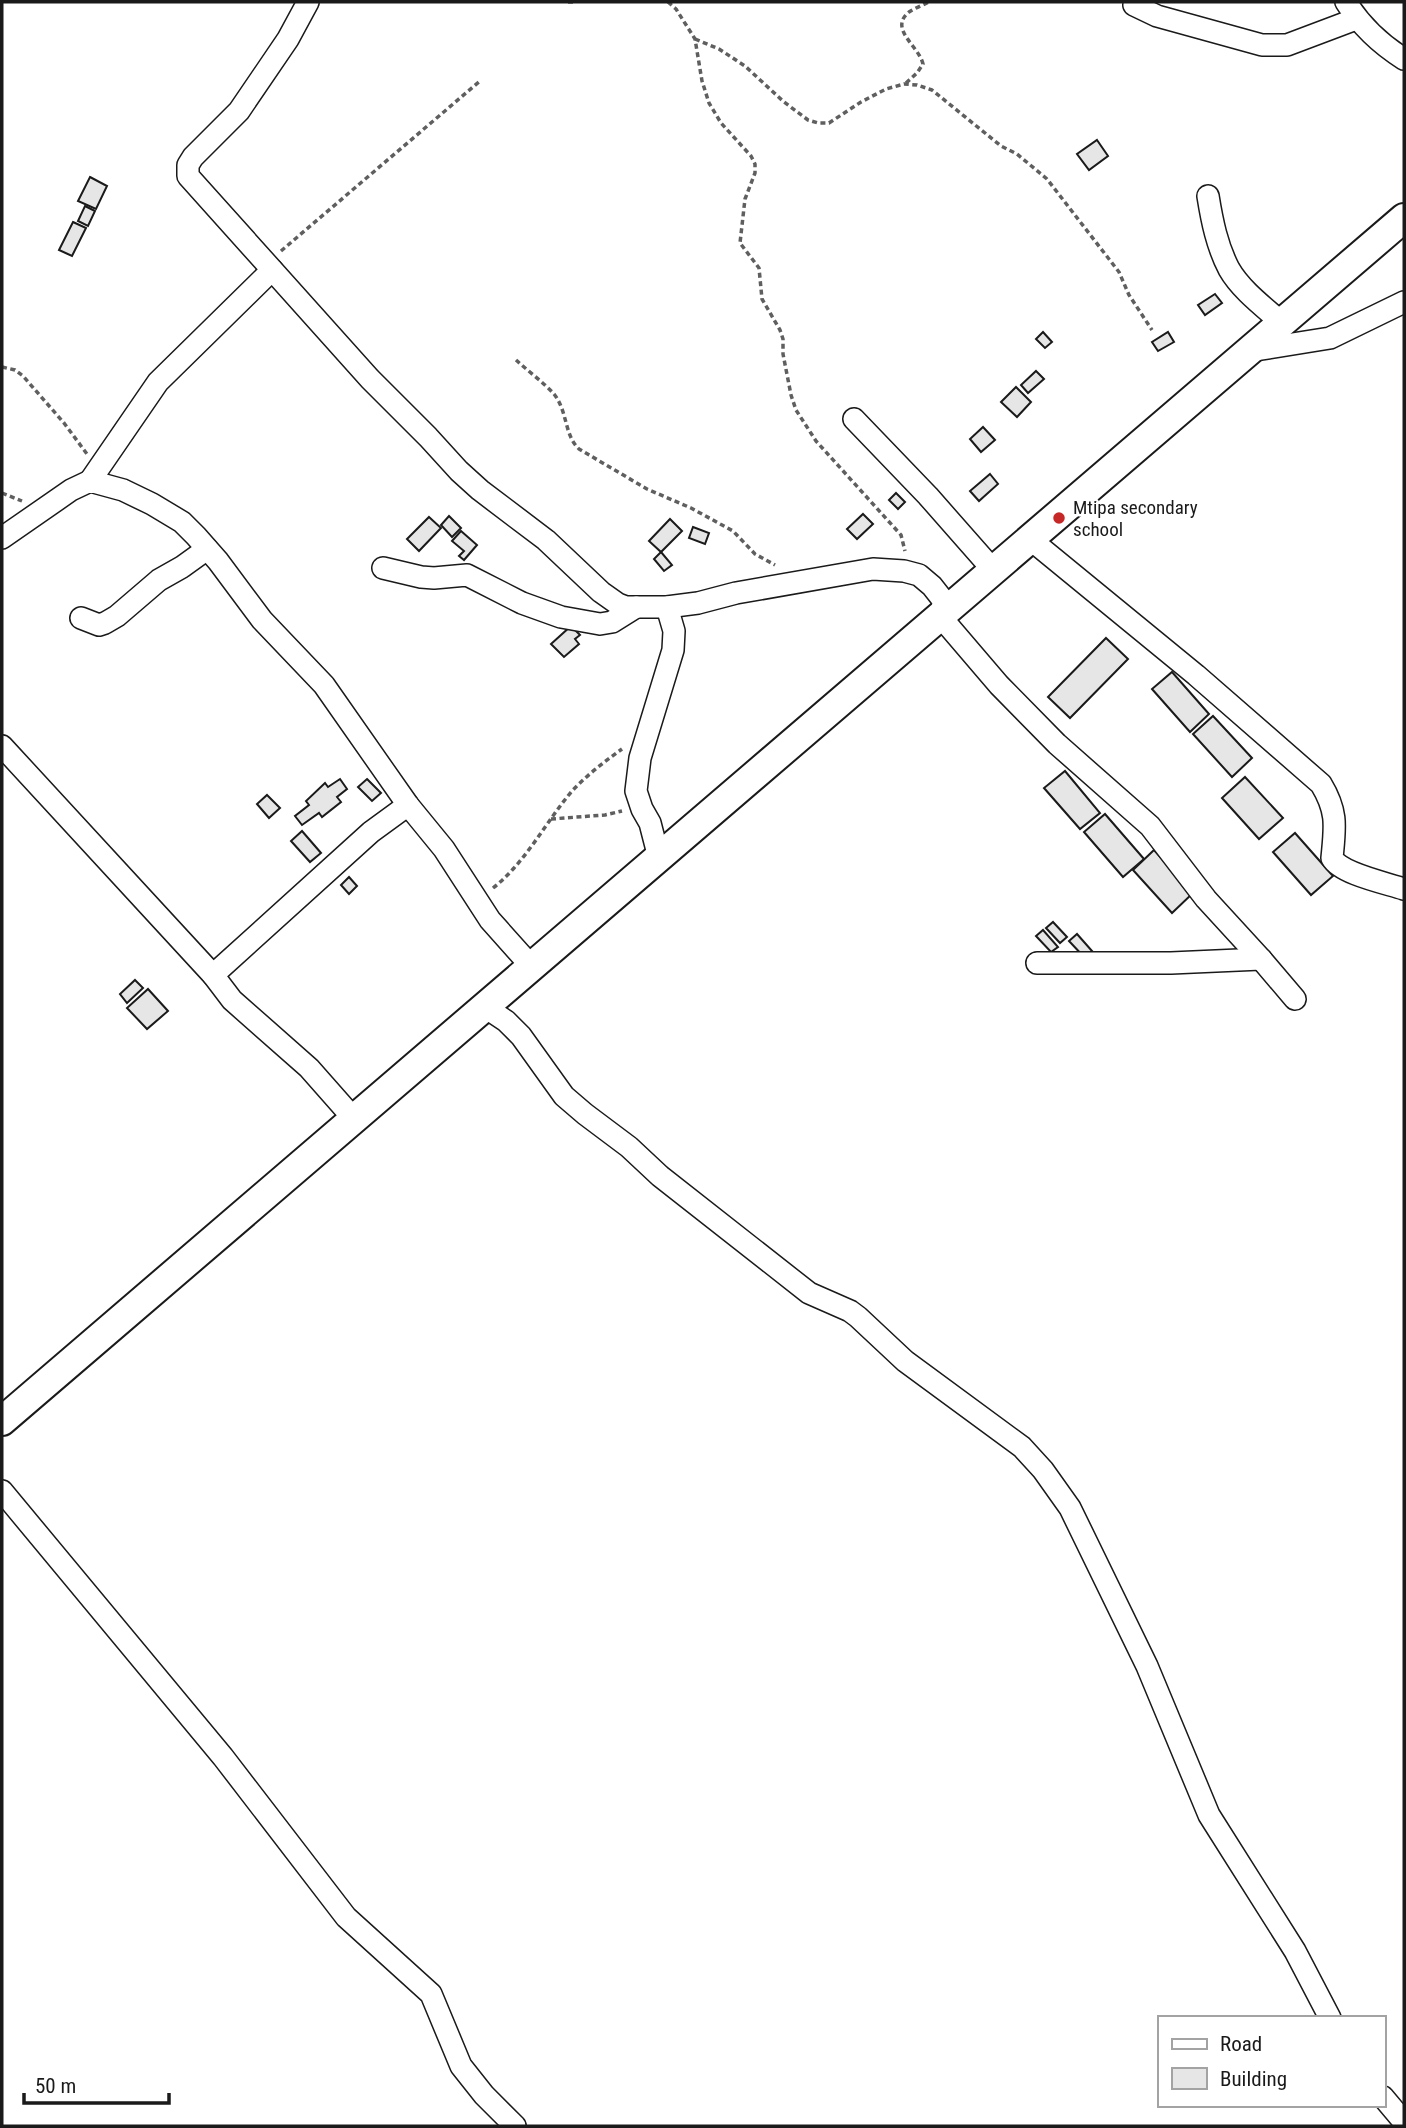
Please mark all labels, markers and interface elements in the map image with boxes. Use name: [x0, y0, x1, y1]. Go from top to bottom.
place label: Mtipa secondary school: [1073, 496, 1198, 541]
marker: Mtipa secondary school: [1051, 510, 1067, 526]
legend: [1158, 2016, 1385, 2107]
text: Road: [1220, 2032, 1262, 2056]
scale bar: [24, 2062, 170, 2106]
text: Building: [1220, 2067, 1287, 2091]
text: 50 m: [35, 2074, 76, 2098]

